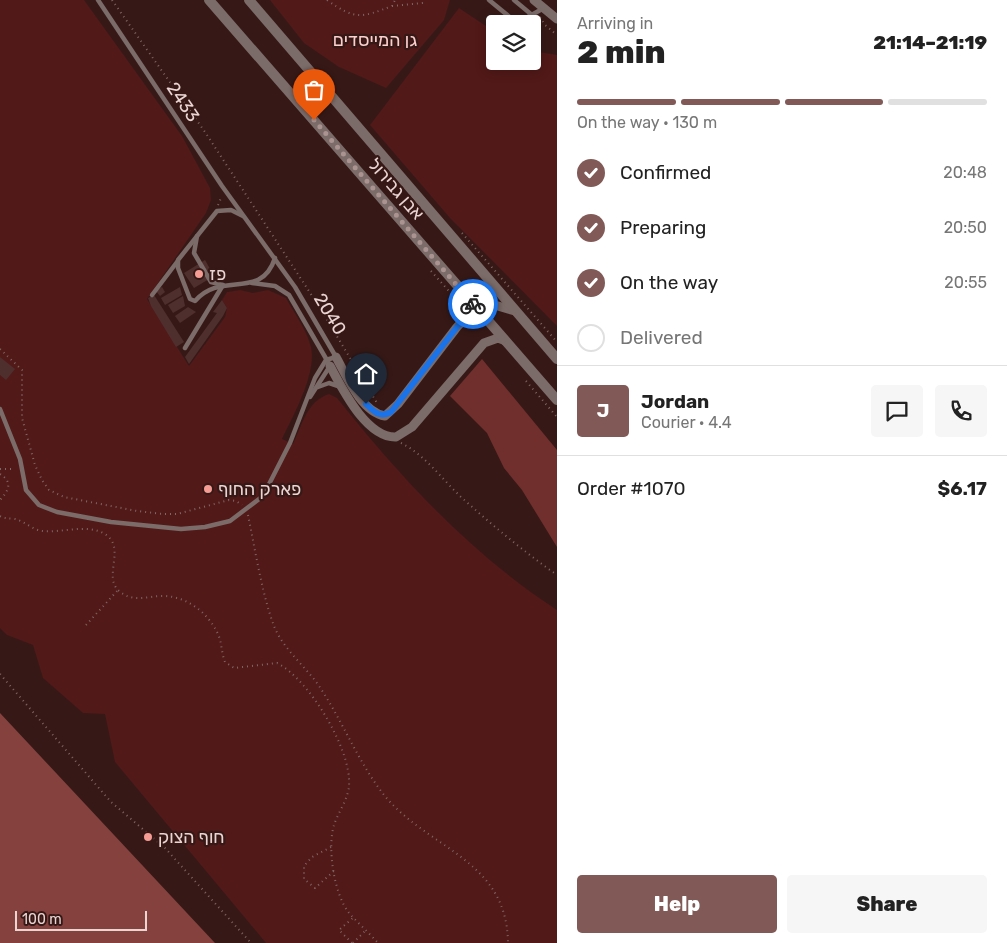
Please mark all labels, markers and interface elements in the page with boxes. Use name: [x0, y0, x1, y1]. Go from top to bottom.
text: Arriving in: [577, 14, 653, 33]
map controls: [486, 15, 541, 70]
button: layers: [486, 15, 541, 70]
park label: גן המייסדים: [333, 29, 417, 51]
text: 21:14–21:19: [873, 31, 987, 54]
text: 2 min: [577, 33, 666, 71]
pin: [293, 69, 335, 120]
icon: bag: [300, 76, 328, 104]
street label: 2433: [162, 78, 204, 126]
text: On the way · 130 m: [577, 113, 717, 132]
street label: אבן גבירול: [363, 154, 429, 224]
icon: check: [577, 159, 605, 187]
text: Confirmed: [620, 161, 711, 184]
text: 20:48: [943, 163, 987, 182]
icon: check: [577, 214, 605, 242]
text: Preparing: [620, 216, 706, 239]
text: 20:50: [944, 218, 987, 237]
place label: פז: [209, 263, 226, 285]
marker: פז: [193, 268, 205, 280]
icon: check: [577, 269, 605, 297]
text: On the way: [620, 271, 718, 294]
text: 20:55: [944, 273, 987, 292]
courier: [448, 279, 498, 329]
street label: 2040: [309, 289, 351, 339]
icon: bike: [459, 290, 487, 318]
text: Delivered: [620, 326, 703, 349]
pin: [345, 353, 387, 404]
icon: home: [352, 360, 380, 388]
button: chat: [871, 385, 923, 437]
button: phone: [935, 385, 987, 437]
text: Jordan: [641, 390, 709, 413]
text: J: [597, 399, 609, 422]
text: Courier · 4.4: [641, 413, 732, 432]
text: Order #1070: [577, 477, 686, 500]
text: $6.17: [937, 477, 987, 500]
place label: פארק החוף: [218, 478, 301, 500]
marker: פארק החוף: [202, 483, 214, 495]
place label: חוף הצוק: [158, 826, 225, 848]
marker: חוף הצוק: [142, 831, 154, 843]
button: Help: [577, 875, 777, 933]
button: Share: [787, 875, 987, 933]
scale bar: [15, 908, 148, 931]
text: 100 m: [22, 911, 62, 928]

